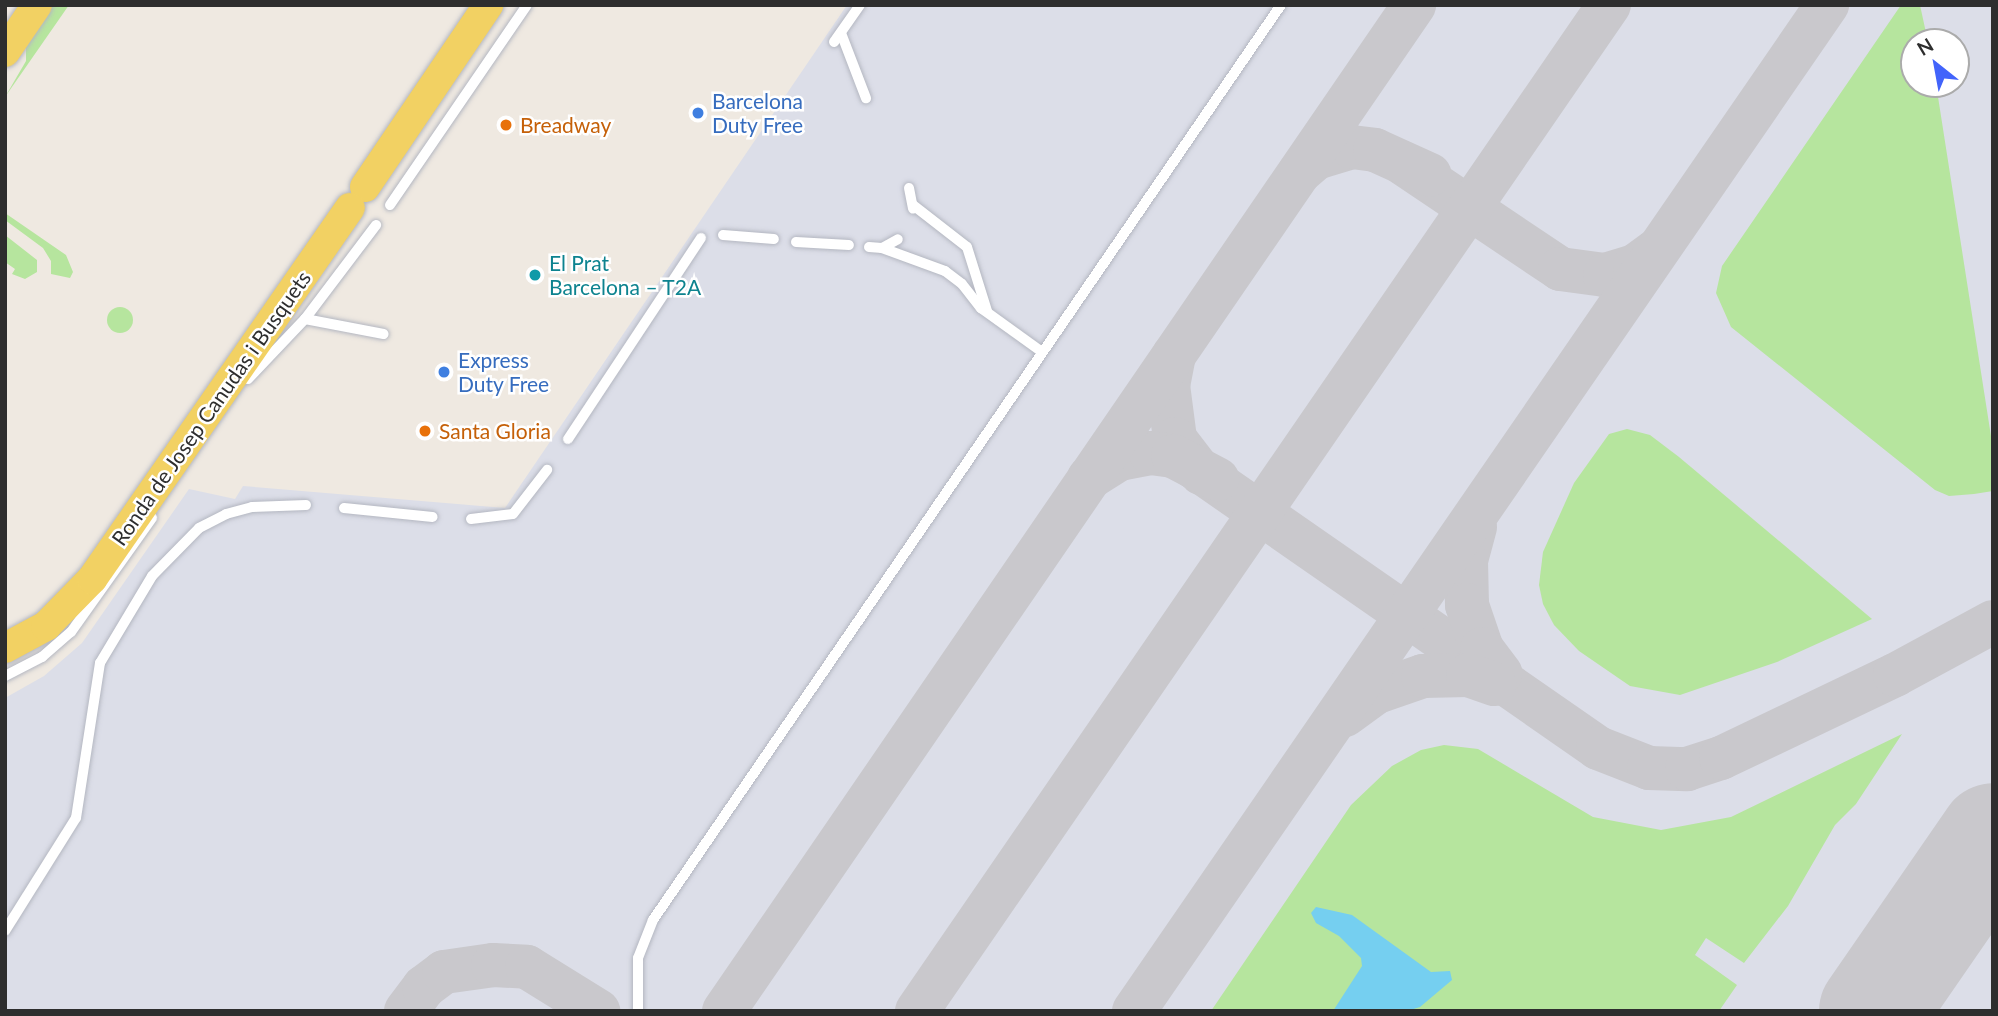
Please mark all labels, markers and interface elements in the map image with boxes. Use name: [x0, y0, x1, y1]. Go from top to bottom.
north arrow: [1900, 28, 1970, 98]
text: N: [1913, 33, 1937, 60]
place label: Barcelona Duty Free: [712, 88, 804, 138]
marker: Barcelona Duty Free: [690, 105, 706, 121]
place label: Breadway: [520, 112, 611, 138]
marker: Breadway: [498, 117, 514, 133]
place label: El Prat Barcelona – T2A: [549, 250, 702, 300]
street label: Ronda de Josep Canudas i Busquets: [106, 266, 316, 550]
marker: El Prat Barcelona – T2A: [527, 267, 543, 283]
place label: Express Duty Free: [458, 347, 550, 397]
marker: Express Duty Free: [436, 364, 452, 380]
place label: Santa Gloria: [439, 418, 551, 444]
marker: Santa Gloria: [417, 423, 433, 439]

